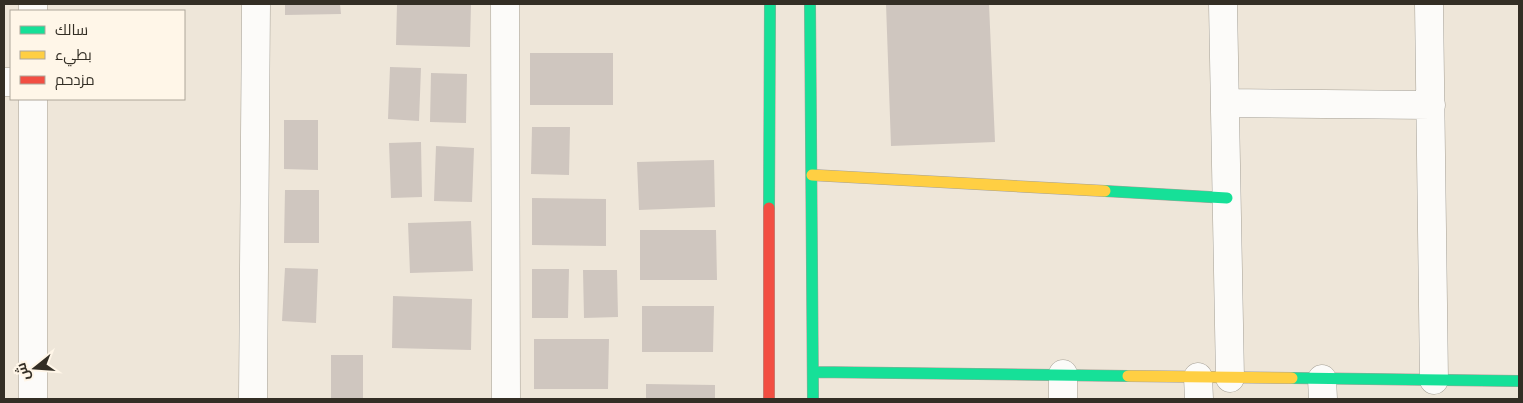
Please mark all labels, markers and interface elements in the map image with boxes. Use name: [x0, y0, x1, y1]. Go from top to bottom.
legend: [10, 10, 185, 100]
text: سالك: [55, 21, 88, 39]
text: بطيء: [55, 46, 92, 67]
text: مزدحم: [55, 71, 95, 90]
north arrow: [10, 343, 60, 393]
text: ش: [12, 361, 34, 383]

